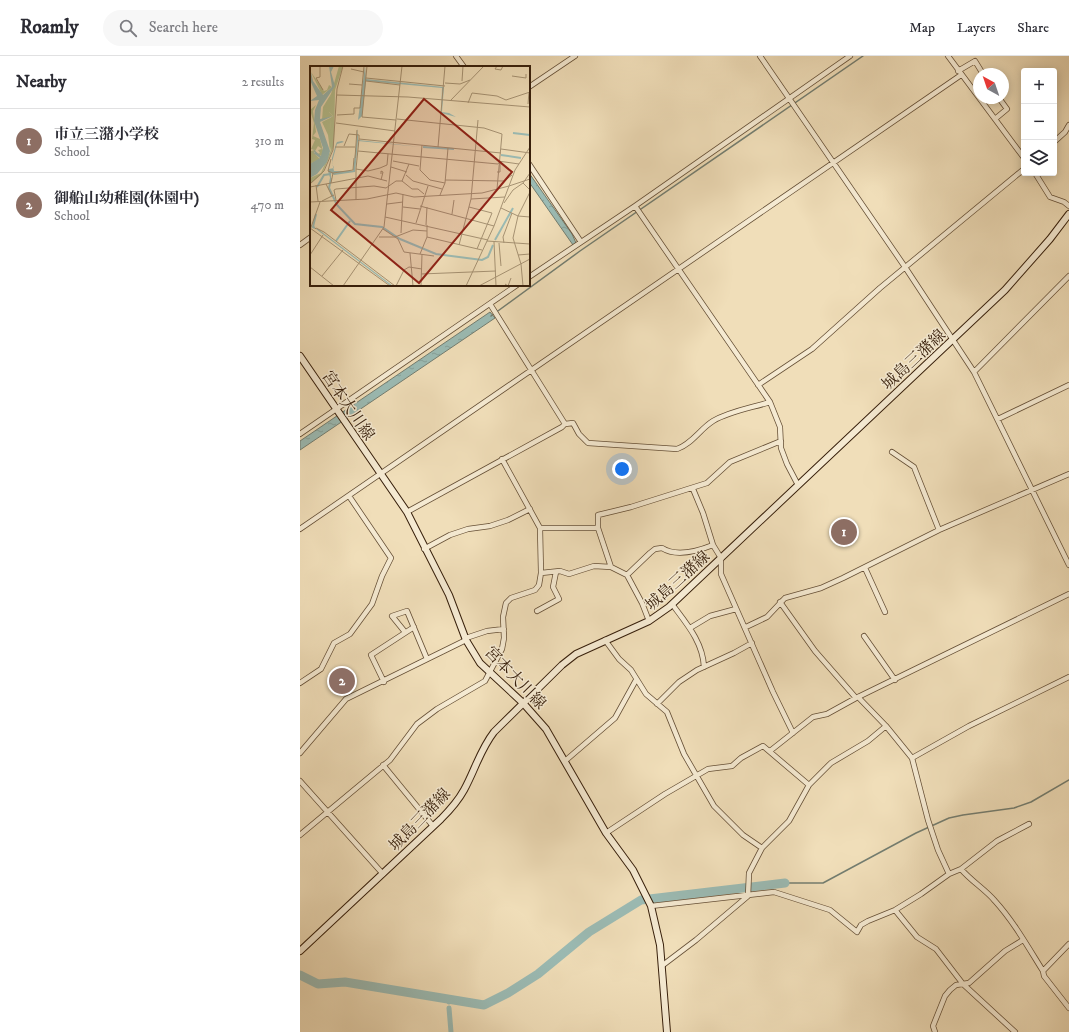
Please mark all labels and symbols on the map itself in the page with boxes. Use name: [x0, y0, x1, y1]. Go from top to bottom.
inset map: [310, 66, 530, 286]
north arrow: [973, 68, 1009, 104]
street label: 城島三潴線: [878, 325, 950, 394]
street label: 宮本大川線: [318, 367, 379, 444]
your location: [612, 459, 632, 479]
pin: 1: [831, 517, 857, 547]
street label: 城島三潴線: [641, 547, 714, 615]
street label: 宮本大川線: [480, 642, 550, 713]
pin: 2: [329, 666, 355, 696]
street label: 城島三潴線: [385, 784, 455, 855]

